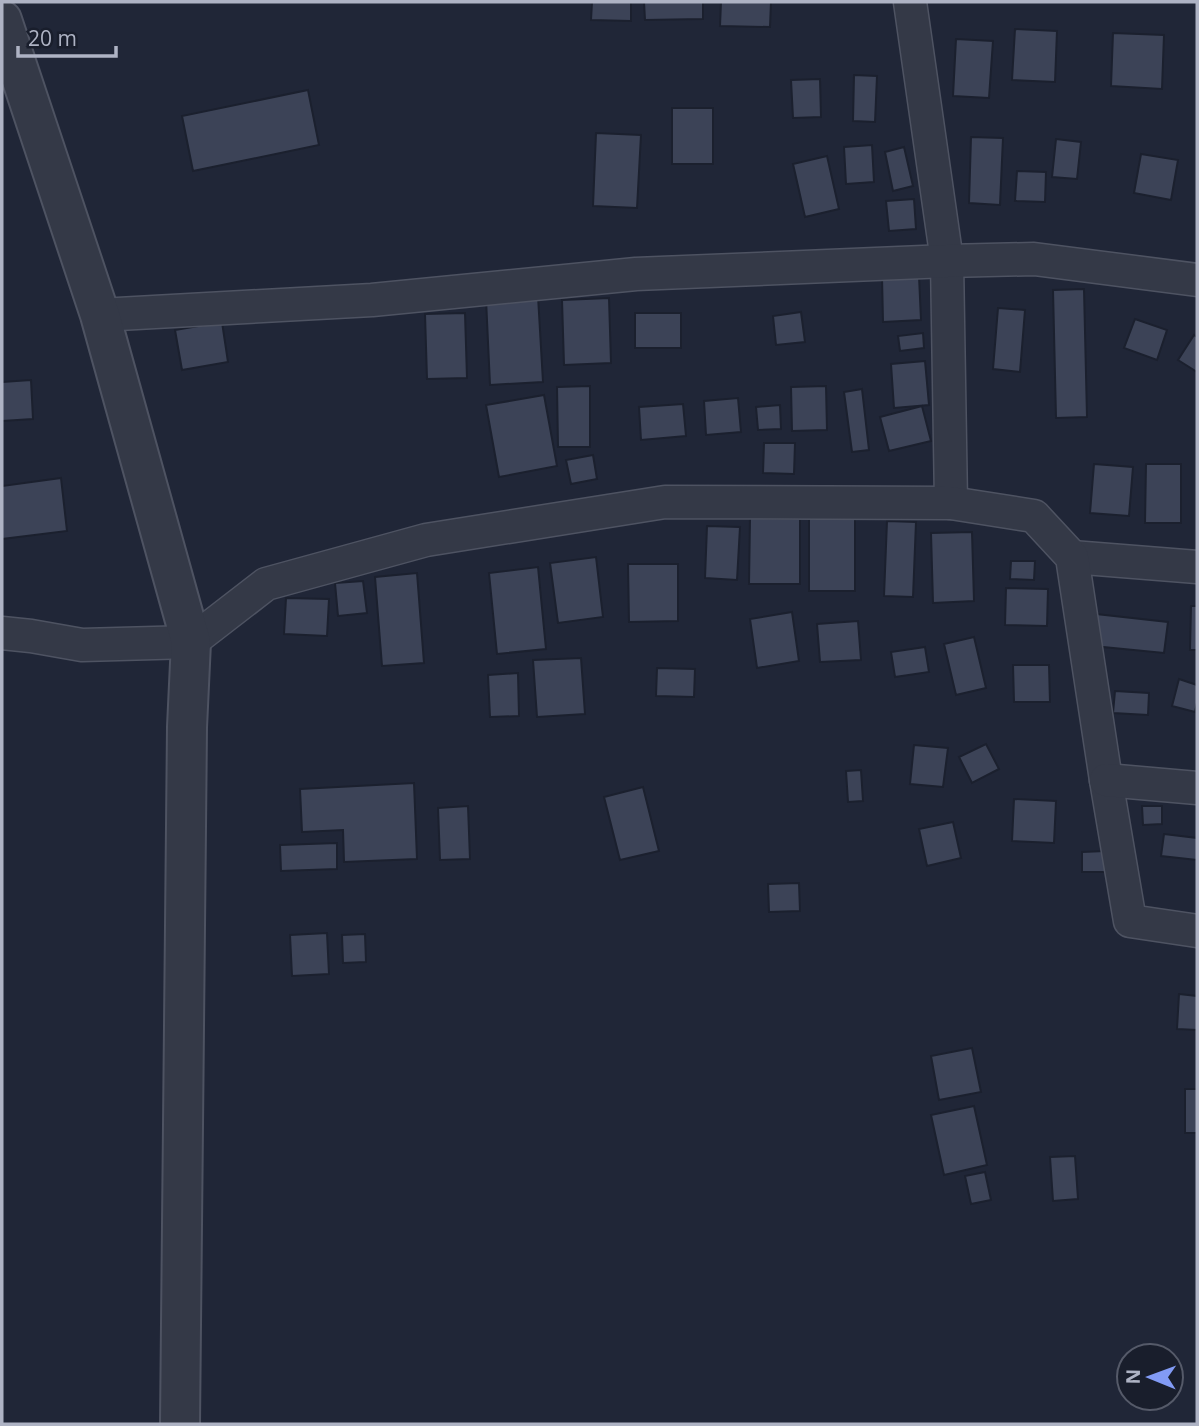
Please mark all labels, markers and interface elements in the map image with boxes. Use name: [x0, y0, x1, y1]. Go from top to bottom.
scale bar: [18, 14, 116, 58]
text: 20 m: [28, 24, 77, 52]
north arrow: [1115, 1342, 1185, 1412]
text: N: [1120, 1369, 1146, 1385]

